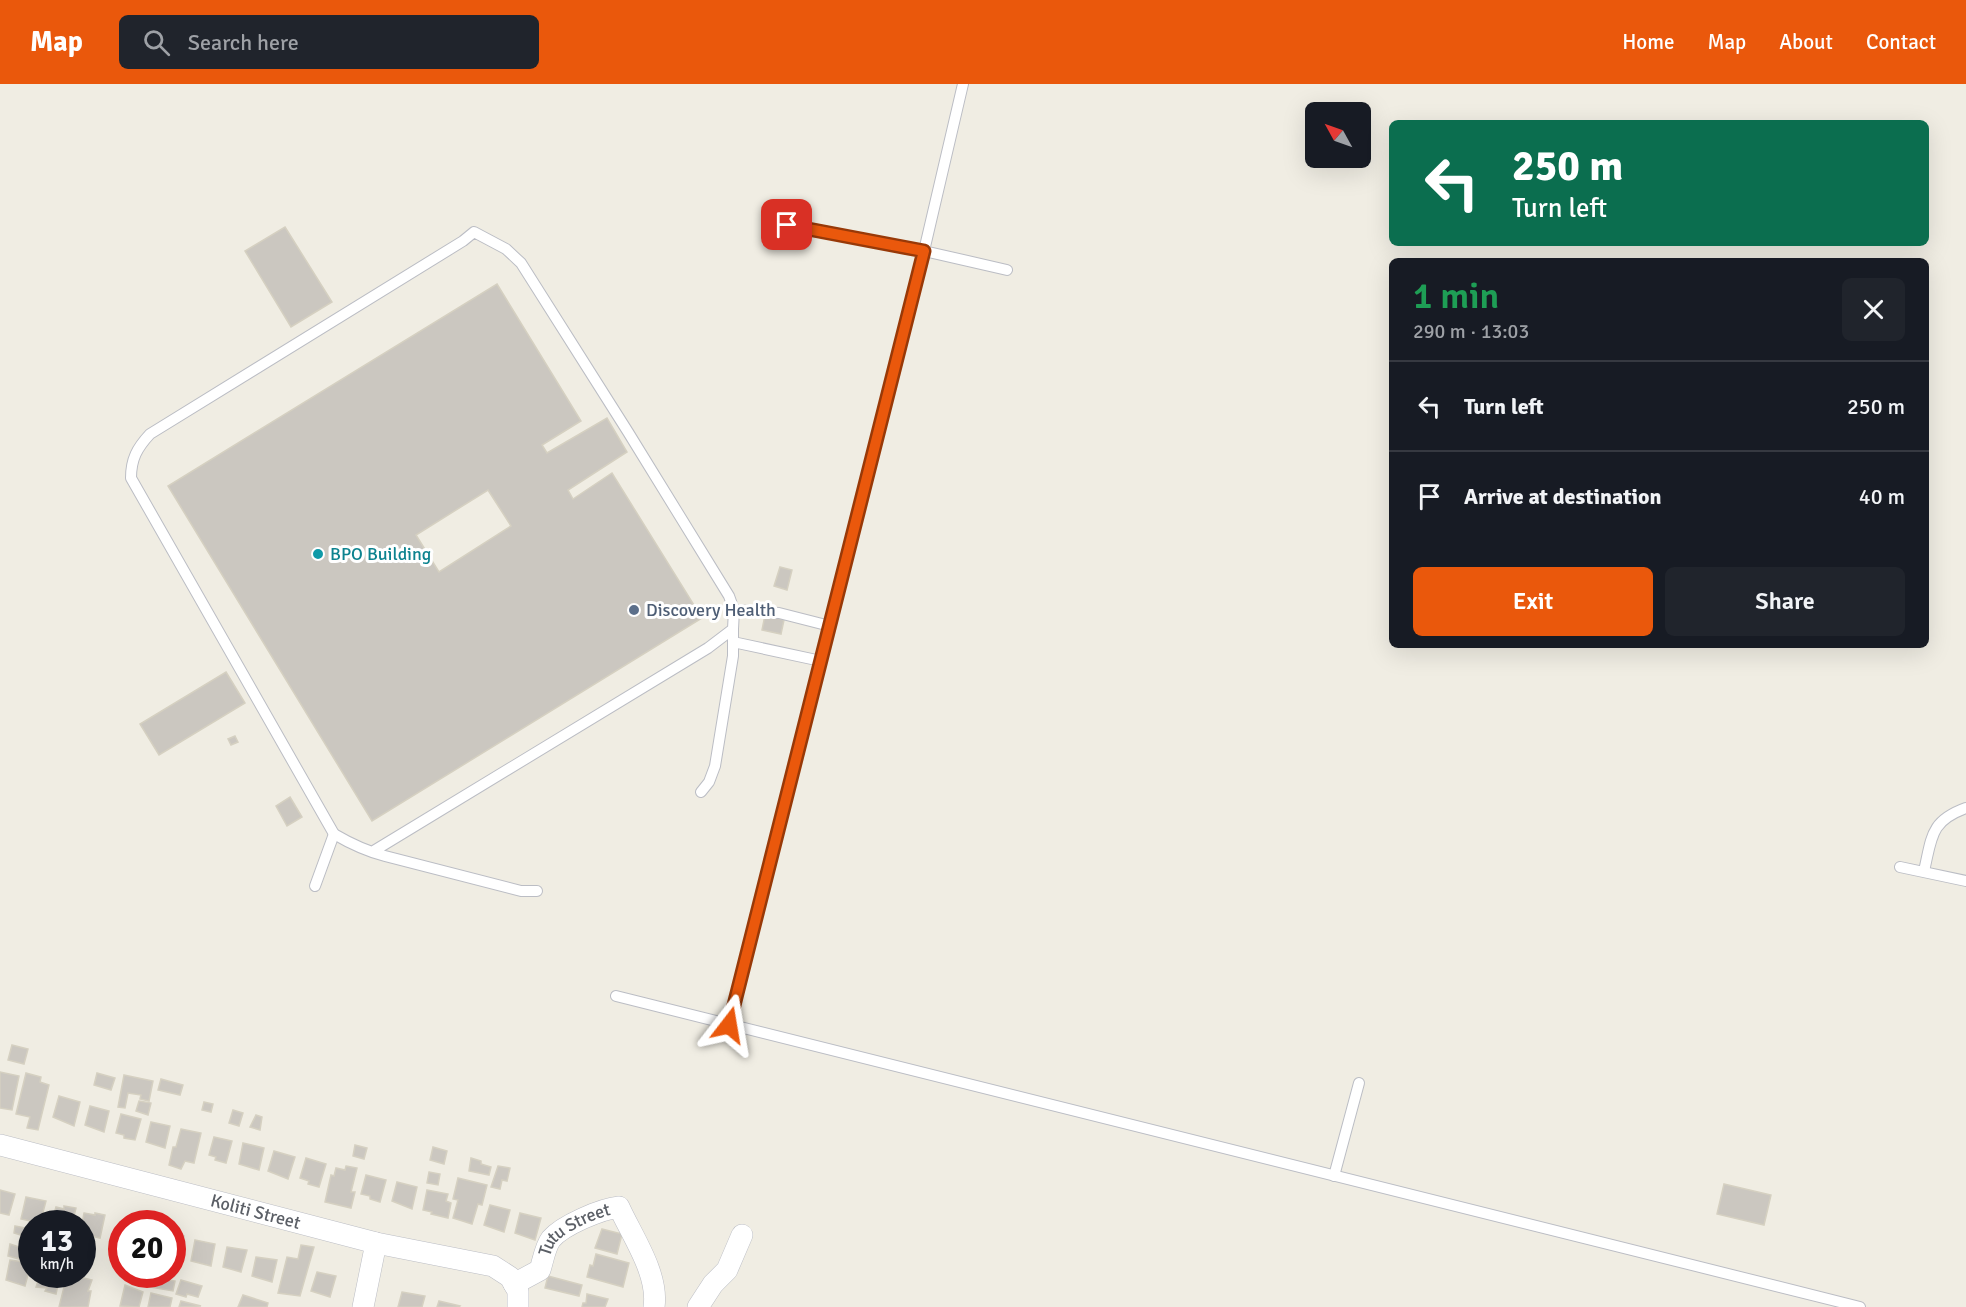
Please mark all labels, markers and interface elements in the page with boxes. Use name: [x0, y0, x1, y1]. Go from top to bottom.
search box: [119, 15, 539, 69]
text: Map: [30, 25, 83, 59]
icon: search: [140, 26, 173, 59]
text: Search here: [188, 29, 299, 56]
text: Home: [1622, 29, 1675, 55]
text: Map: [1708, 29, 1746, 55]
text: About: [1779, 29, 1833, 55]
text: Contact: [1866, 29, 1936, 55]
north arrow: [1305, 102, 1371, 168]
map controls: [1305, 102, 1371, 168]
text: 250 m: [1512, 141, 1623, 192]
icon: left: [1413, 144, 1491, 222]
text: Turn left: [1512, 192, 1607, 225]
pin: [761, 199, 812, 250]
icon: arrive: [770, 208, 803, 241]
text: 1 min: [1413, 274, 1499, 319]
button: close: [1842, 278, 1905, 341]
text: 290 m · 13:03: [1413, 319, 1529, 344]
icon: left: [1413, 390, 1446, 423]
text: Turn left: [1464, 393, 1544, 420]
text: 250 m: [1847, 393, 1905, 420]
icon: arrive: [1413, 480, 1446, 513]
text: Arrive at destination: [1464, 483, 1661, 510]
text: 40 m: [1859, 483, 1905, 510]
place label: BPO Building: [330, 543, 431, 565]
marker: BPO Building: [311, 547, 325, 561]
button: Exit: [1413, 567, 1653, 636]
button: Share: [1665, 567, 1905, 636]
place label: Discovery Health: [646, 599, 776, 621]
marker: Discovery Health: [627, 603, 641, 617]
position arrow: [697, 993, 761, 1057]
street label: Koliti Street: [208, 1189, 303, 1234]
street label: Tutu Street: [534, 1198, 613, 1258]
speed limit sign: 20: [108, 1210, 186, 1288]
text: 13: [41, 1223, 73, 1260]
text: km/h: [40, 1255, 74, 1273]

